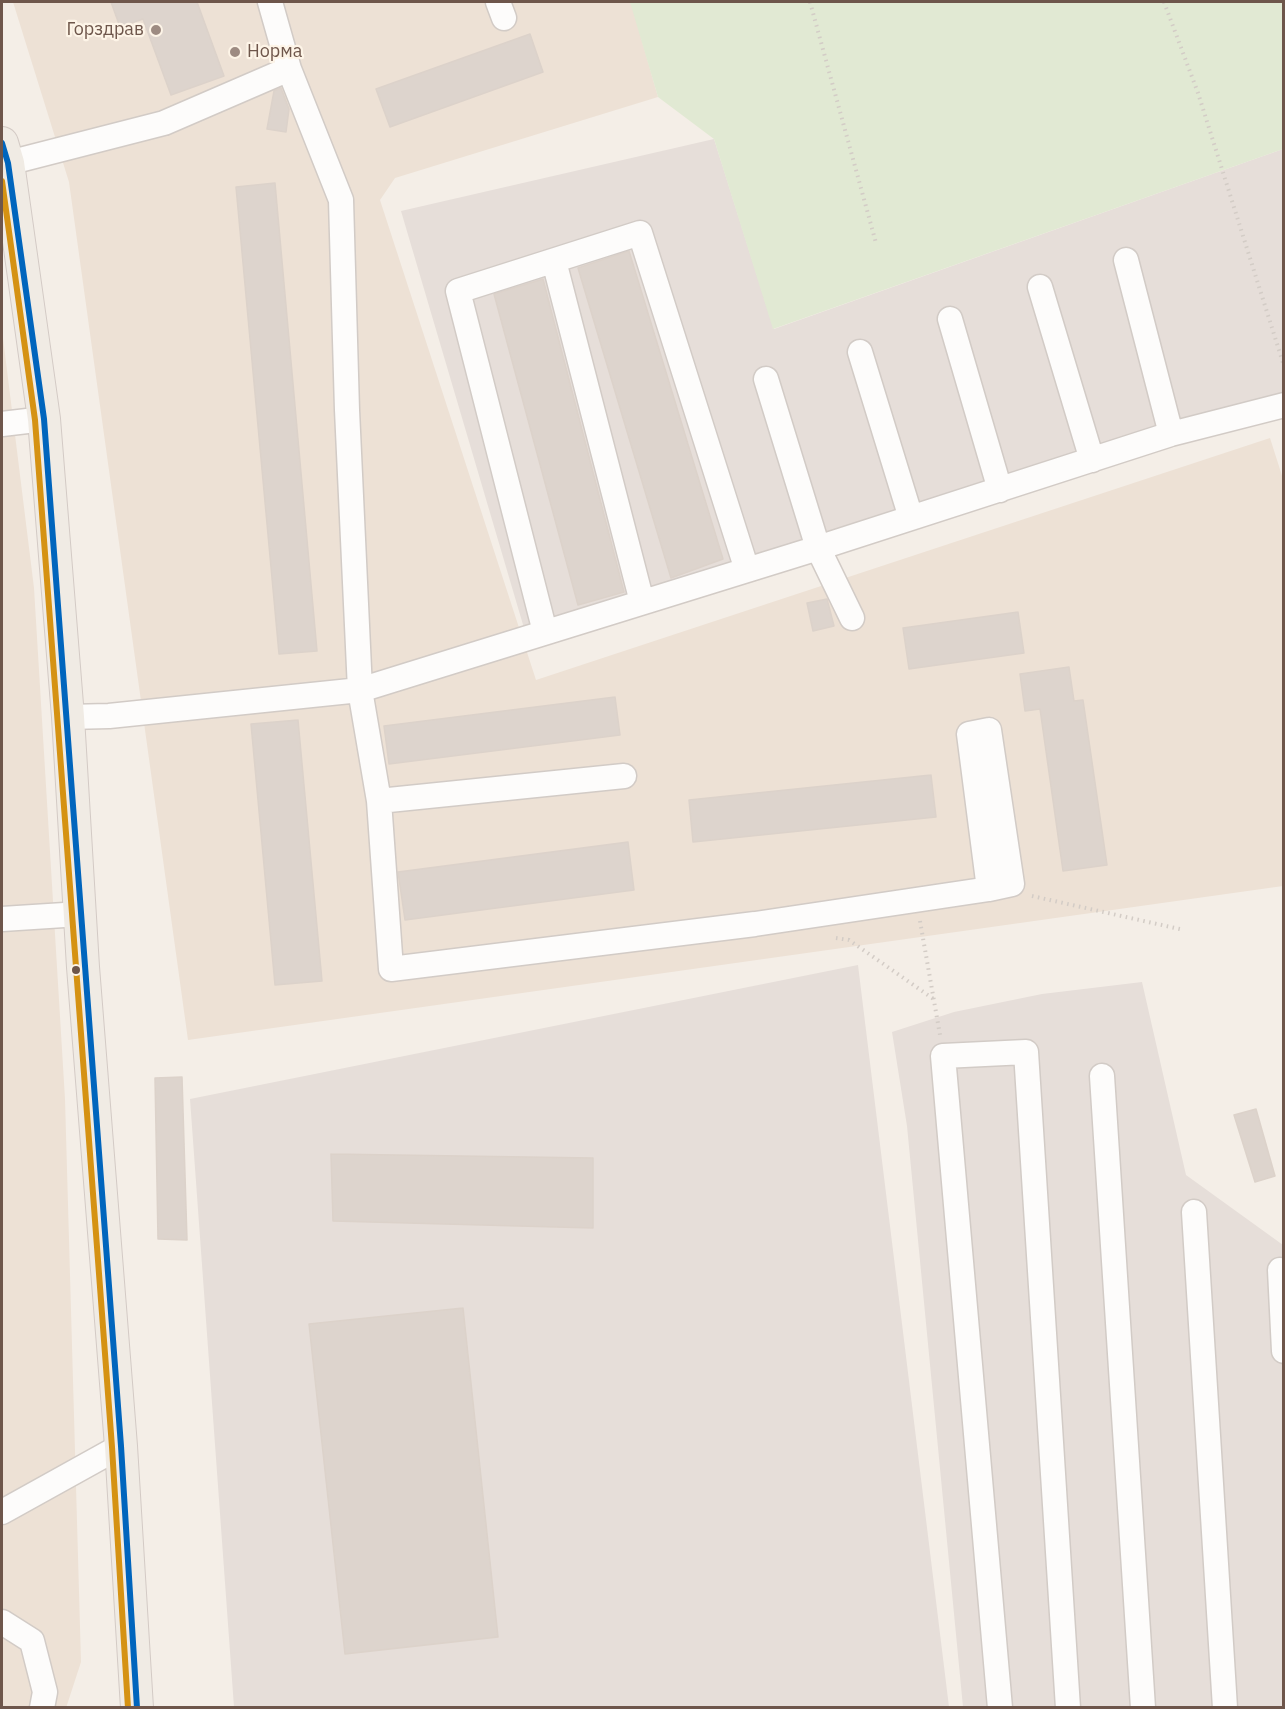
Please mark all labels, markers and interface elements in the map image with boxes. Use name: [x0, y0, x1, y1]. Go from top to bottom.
place label: Горздрав: [66, 19, 144, 41]
marker: Горздрав: [149, 23, 163, 37]
place label: Норма: [247, 41, 302, 63]
marker: Норма: [228, 45, 242, 59]
unlabelled marker: [70, 964, 82, 976]

